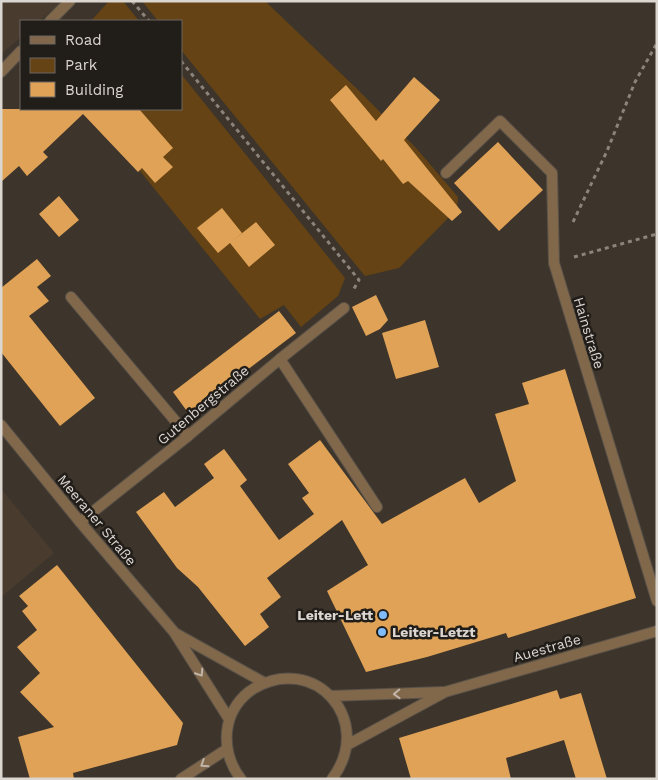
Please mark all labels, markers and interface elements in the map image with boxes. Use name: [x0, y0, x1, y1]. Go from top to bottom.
legend: [20, 20, 182, 110]
text: Road: [65, 31, 102, 49]
text: Park: [65, 56, 98, 74]
text: Building: [65, 81, 123, 99]
street label: Hainstraße: [571, 295, 607, 371]
street label: Gutenbergstraße: [154, 362, 252, 448]
street label: Meeraner Straße: [54, 471, 140, 569]
place label: Leiter-Lett: [297, 607, 373, 623]
marker: Leiter-Lett: [377, 609, 389, 621]
place label: Leiter-Letzt: [392, 624, 475, 640]
marker: Leiter-Letzt: [376, 626, 388, 638]
street label: Auestraße: [512, 631, 582, 665]
one-way arrow: [194, 667, 203, 677]
one-way arrow: [393, 688, 401, 699]
one-way arrow: [200, 758, 210, 767]

